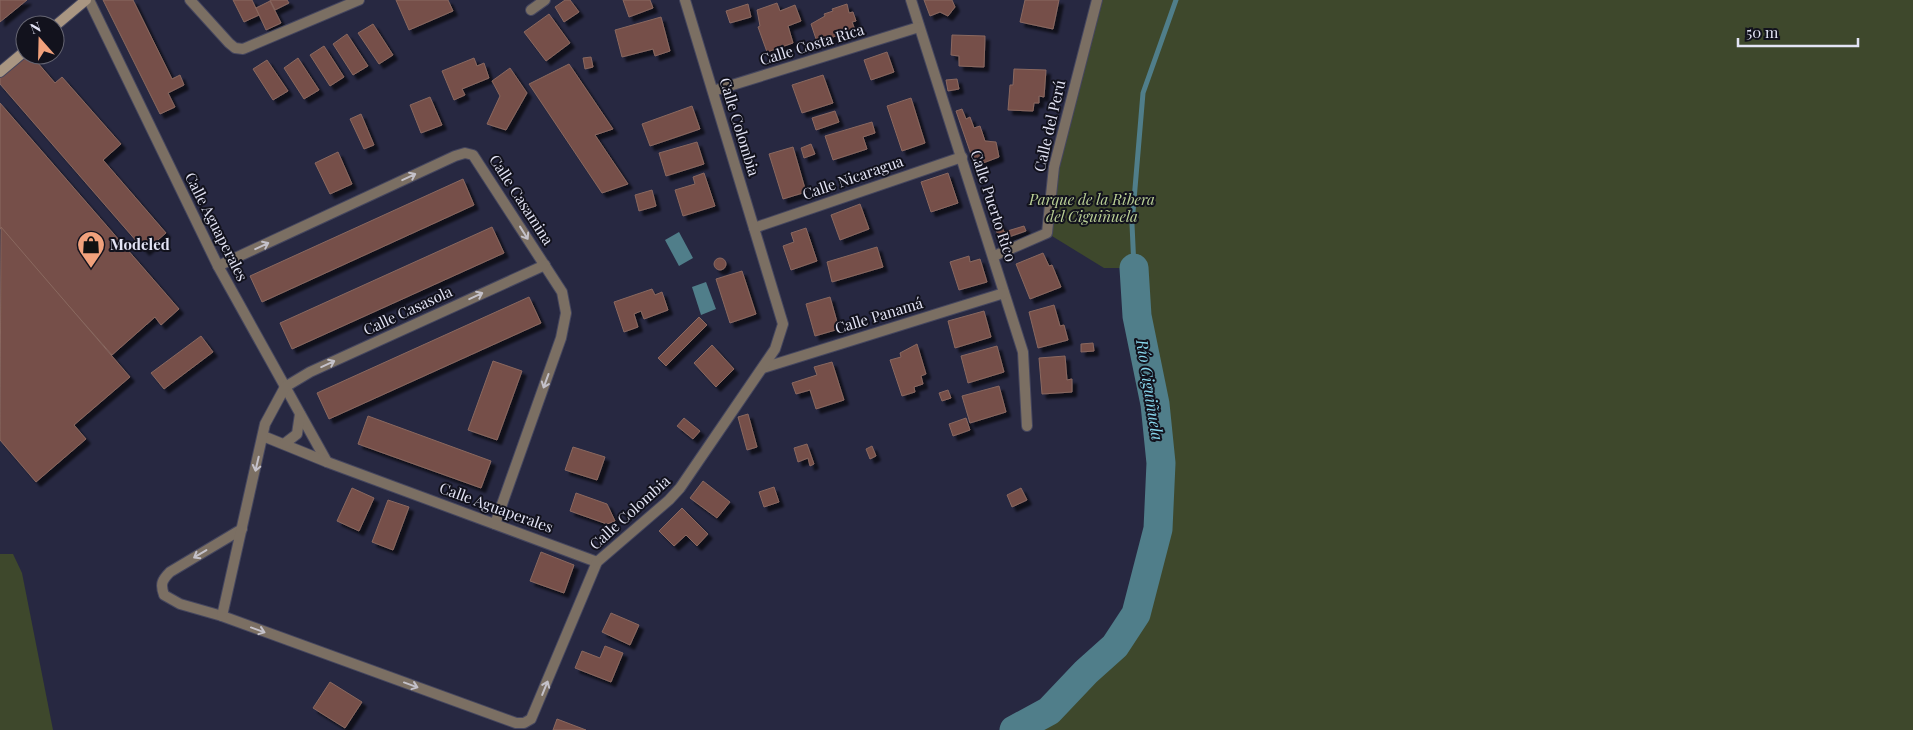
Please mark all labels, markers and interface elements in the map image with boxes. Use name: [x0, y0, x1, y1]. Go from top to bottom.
north arrow: [15, 15, 65, 65]
scale bar: [1738, 15, 1858, 47]
text: N: [27, 17, 43, 38]
street label: Calle Costa Rica: [757, 19, 867, 69]
text: 50 m: [1746, 22, 1779, 42]
street label: Calle Colombia: [715, 75, 765, 179]
street label: Calle del Perú: [1029, 78, 1069, 174]
street label: Calle Puerto Rico: [966, 147, 1021, 264]
street label: Calle Nicaragua: [800, 150, 906, 204]
street label: Calle Casamina: [485, 151, 559, 249]
street label: Calle Aguaperales: [181, 169, 253, 284]
one-way arrow: [401, 172, 416, 181]
park label: Parque de la Ribera del Ciguiñuela: [1028, 189, 1155, 226]
one-way arrow: [520, 225, 530, 239]
shop icon: Modeled: [76, 230, 106, 269]
place label: Modeled: [110, 234, 170, 254]
one-way arrow: [254, 240, 269, 250]
street label: Calle Casasola: [360, 281, 456, 339]
one-way arrow: [468, 291, 483, 301]
street label: Calle Panamá: [832, 292, 926, 338]
water label: Río Ciguiñuela: [1132, 337, 1169, 442]
one-way arrow: [320, 358, 335, 368]
one-way arrow: [541, 372, 550, 388]
one-way arrow: [252, 456, 261, 472]
street label: Calle Colombia: [585, 470, 674, 554]
street label: Calle Aguaperales: [437, 477, 556, 537]
one-way arrow: [194, 550, 208, 560]
one-way arrow: [250, 626, 265, 635]
one-way arrow: [403, 681, 418, 690]
one-way arrow: [541, 681, 551, 696]

